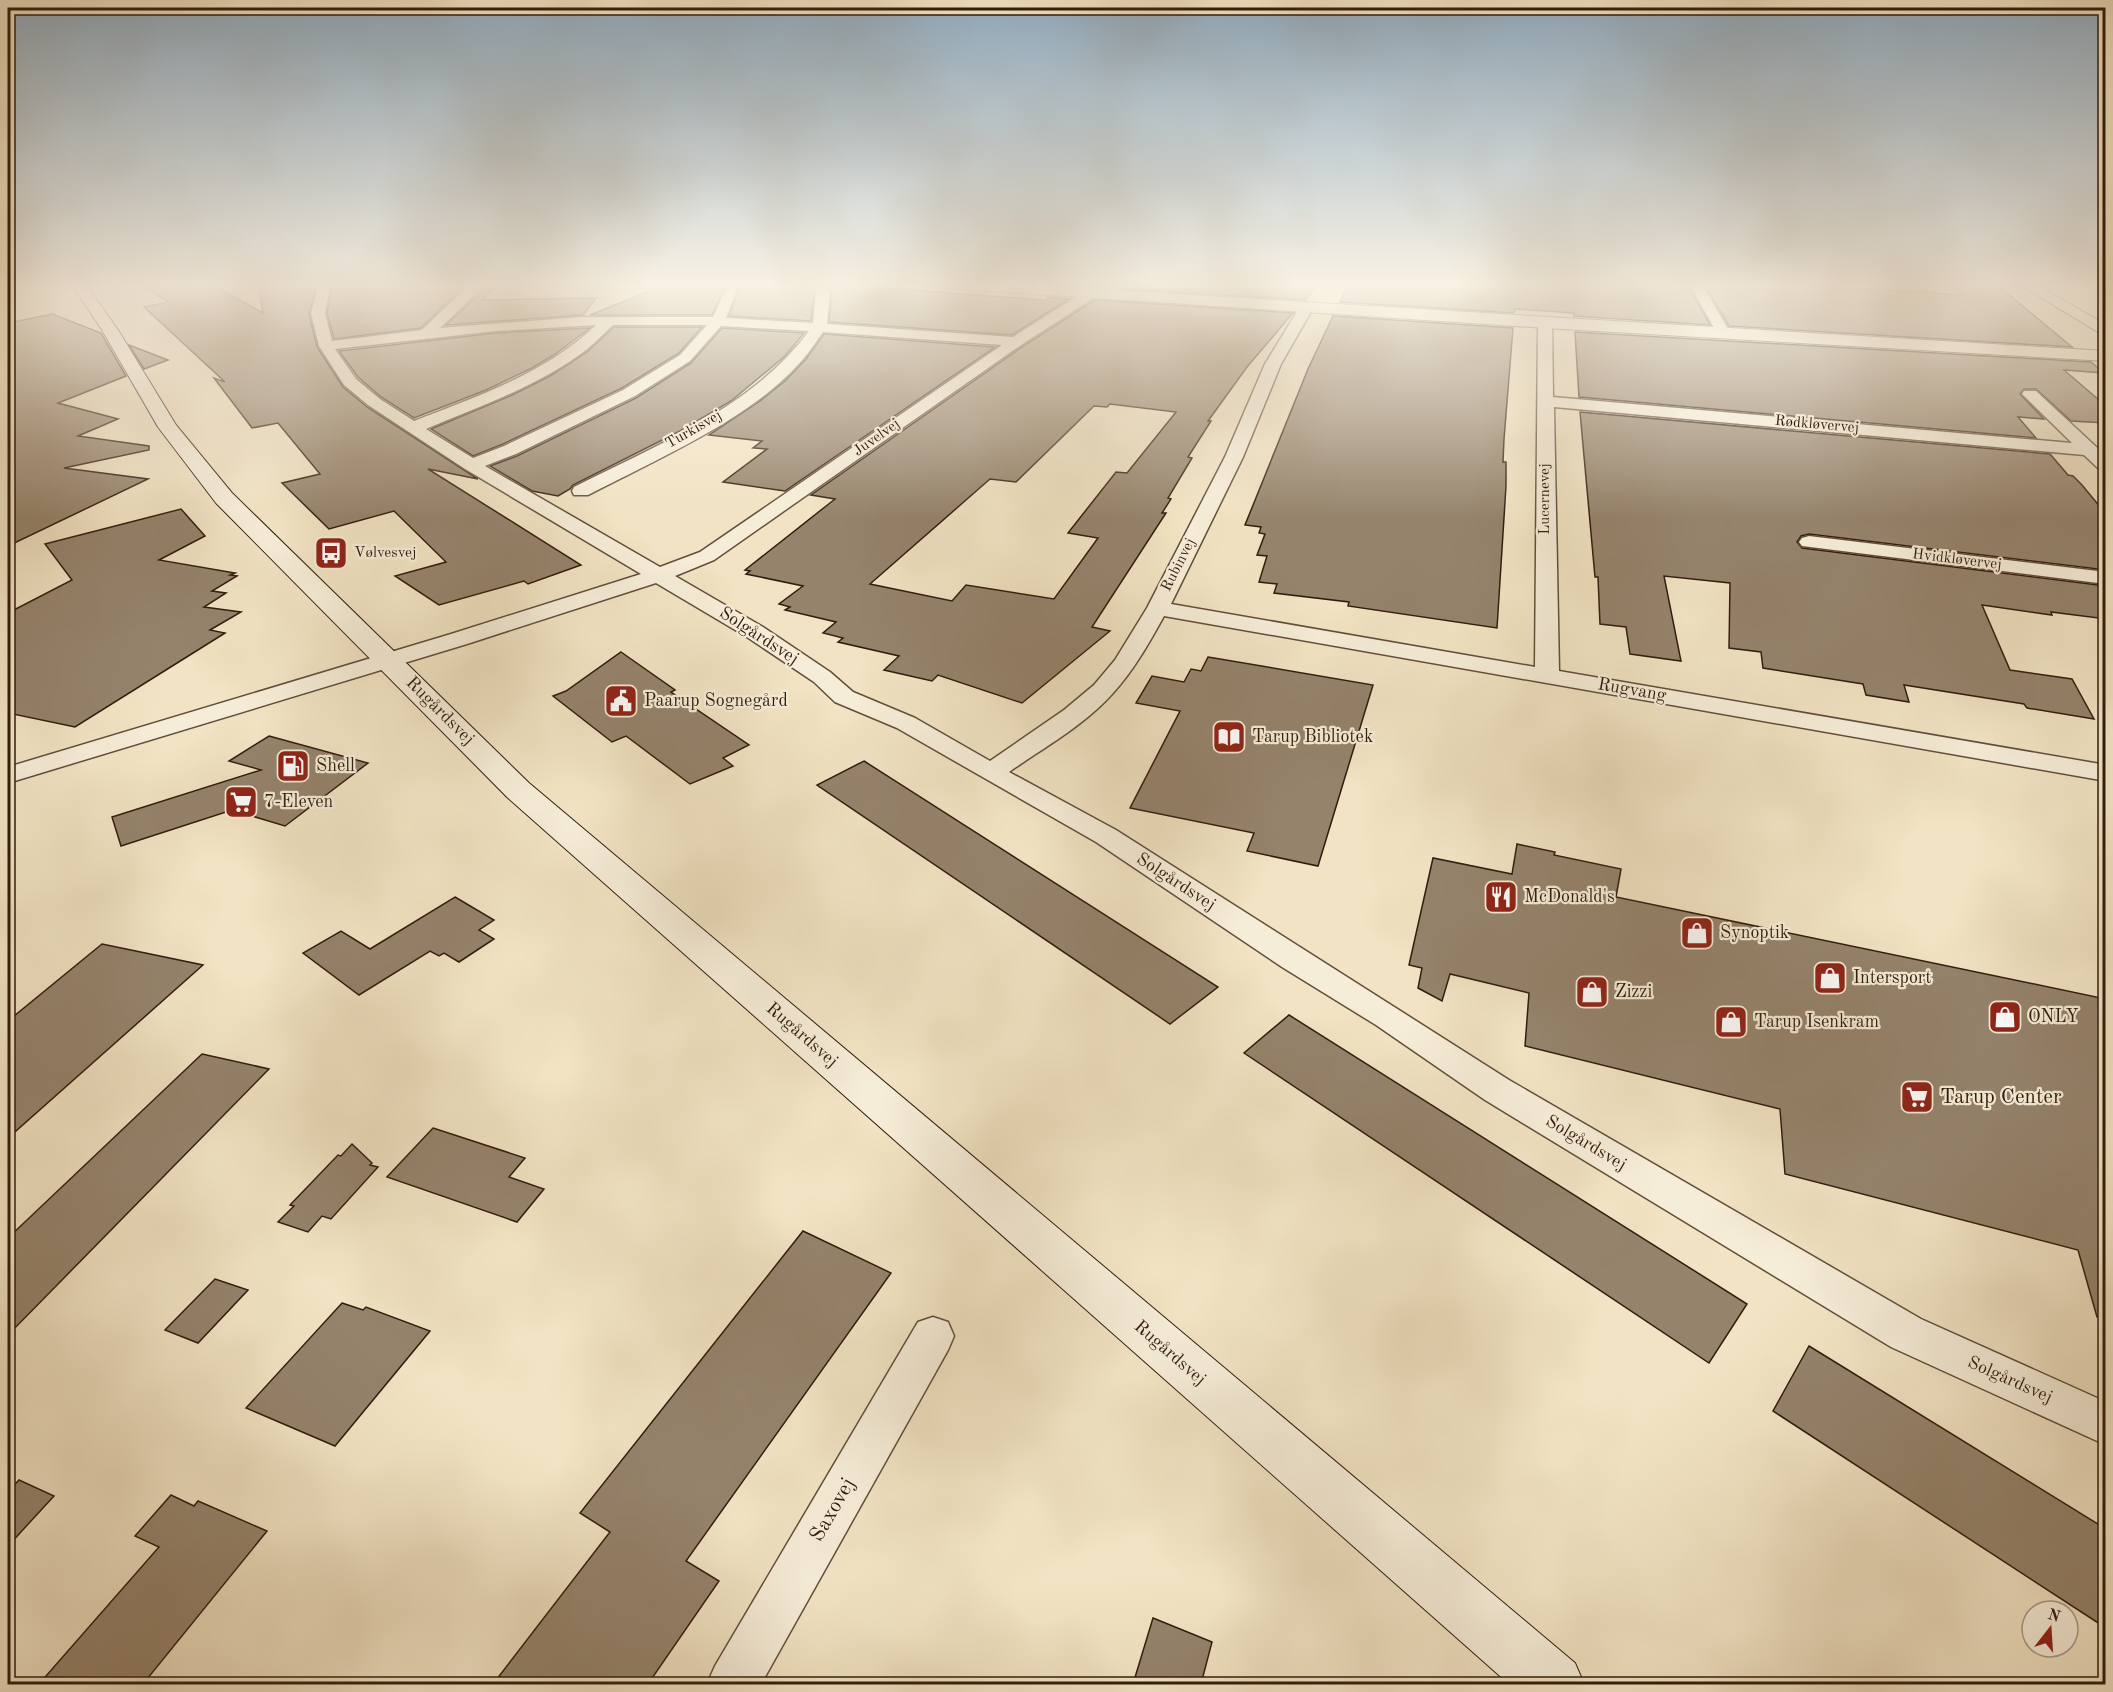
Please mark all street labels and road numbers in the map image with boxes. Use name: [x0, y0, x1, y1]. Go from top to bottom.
street label: Turkisvej: [663, 408, 725, 452]
street label: Rødkløvervej: [1774, 414, 1860, 436]
street label: Juvelvej: [851, 417, 903, 459]
street label: Lucernevej: [1538, 463, 1553, 535]
street label: Rubinvej: [1159, 536, 1199, 594]
street label: Hvidkløvervej: [1911, 547, 2003, 573]
street label: Solgårdsvej: [716, 604, 802, 668]
street label: Rugårdsvej: [402, 673, 478, 749]
street label: Rugvang: [1596, 675, 1668, 705]
street label: Solgårdsvej: [1133, 850, 1219, 914]
street label: Rugårdsvej: [763, 999, 841, 1071]
street label: Solgårdsvej: [1542, 1112, 1630, 1174]
street label: Rugårdsvej: [1131, 1317, 1209, 1389]
street label: Solgårdsvej: [1965, 1353, 2055, 1407]
street label: Saxovej: [806, 1475, 860, 1545]

